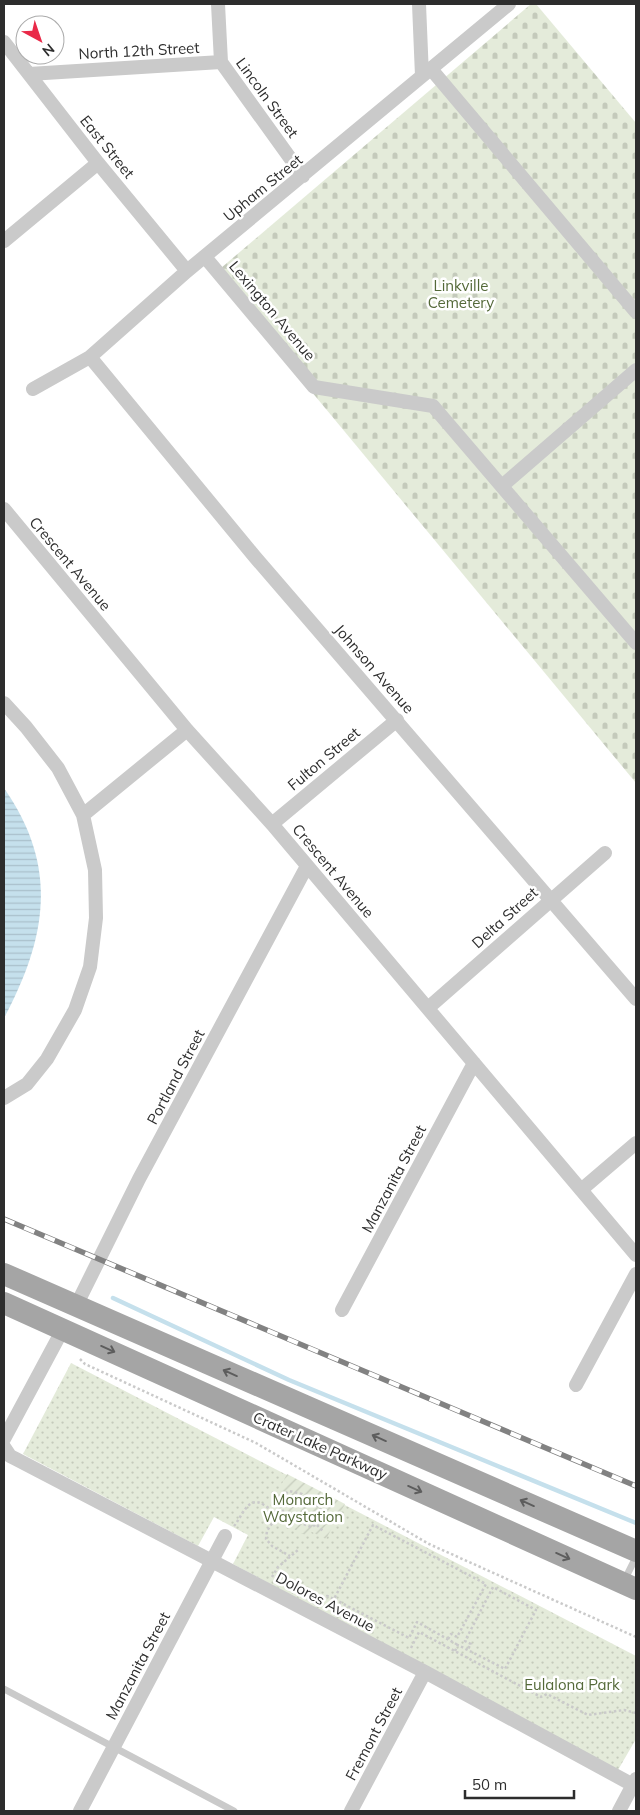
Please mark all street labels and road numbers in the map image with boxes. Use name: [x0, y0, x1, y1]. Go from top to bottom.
street label: North 12th Street: [78, 38, 200, 63]
street label: Lincoln Street: [232, 54, 303, 141]
street label: East Street: [76, 111, 139, 182]
street label: Upham Street: [219, 150, 306, 225]
street label: Lexington Avenue: [225, 257, 320, 364]
street label: Crescent Avenue: [26, 513, 115, 615]
street label: Johnson Avenue: [330, 620, 418, 717]
street label: Fulton Street: [284, 723, 364, 794]
street label: Crescent Avenue: [289, 820, 378, 922]
street label: Delta Street: [468, 883, 542, 952]
street label: Portland Street: [143, 1026, 209, 1128]
street label: Manzanita Street: [357, 1122, 430, 1236]
street label: Crater Lake Parkway: [250, 1407, 390, 1484]
street label: Dolores Avenue: [273, 1568, 378, 1636]
street label: Manzanita Street: [101, 1609, 174, 1723]
street label: Fremont Street: [341, 1684, 406, 1784]

